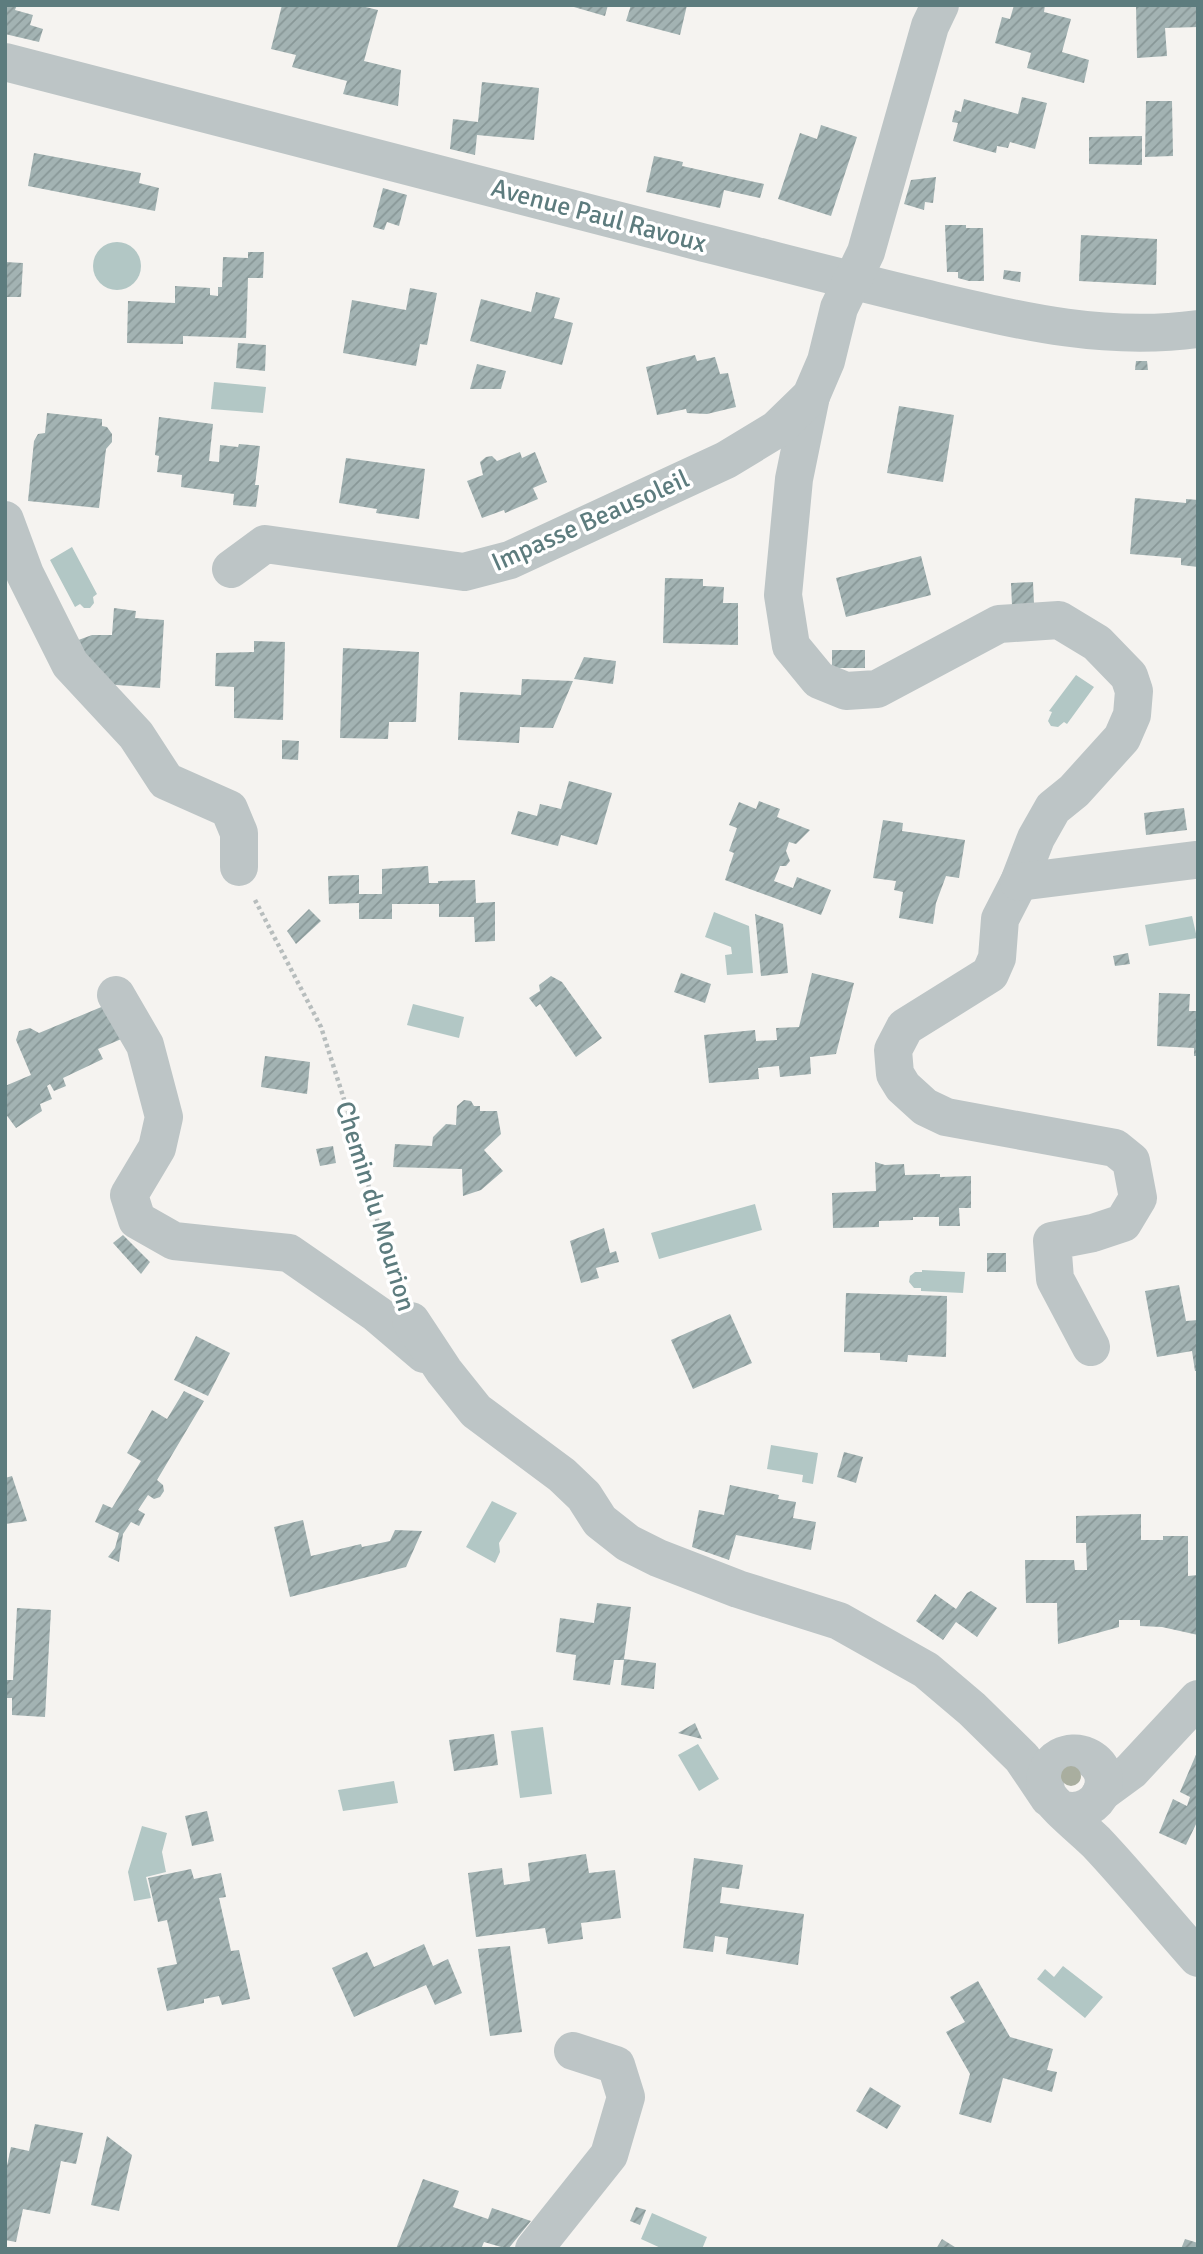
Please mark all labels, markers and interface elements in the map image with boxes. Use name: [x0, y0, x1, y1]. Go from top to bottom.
street label: Avenue Paul Ravoux: [488, 172, 710, 260]
street label: Impasse Beausoleil: [487, 463, 694, 579]
street label: Chemin du Mourion: [328, 1097, 422, 1315]

